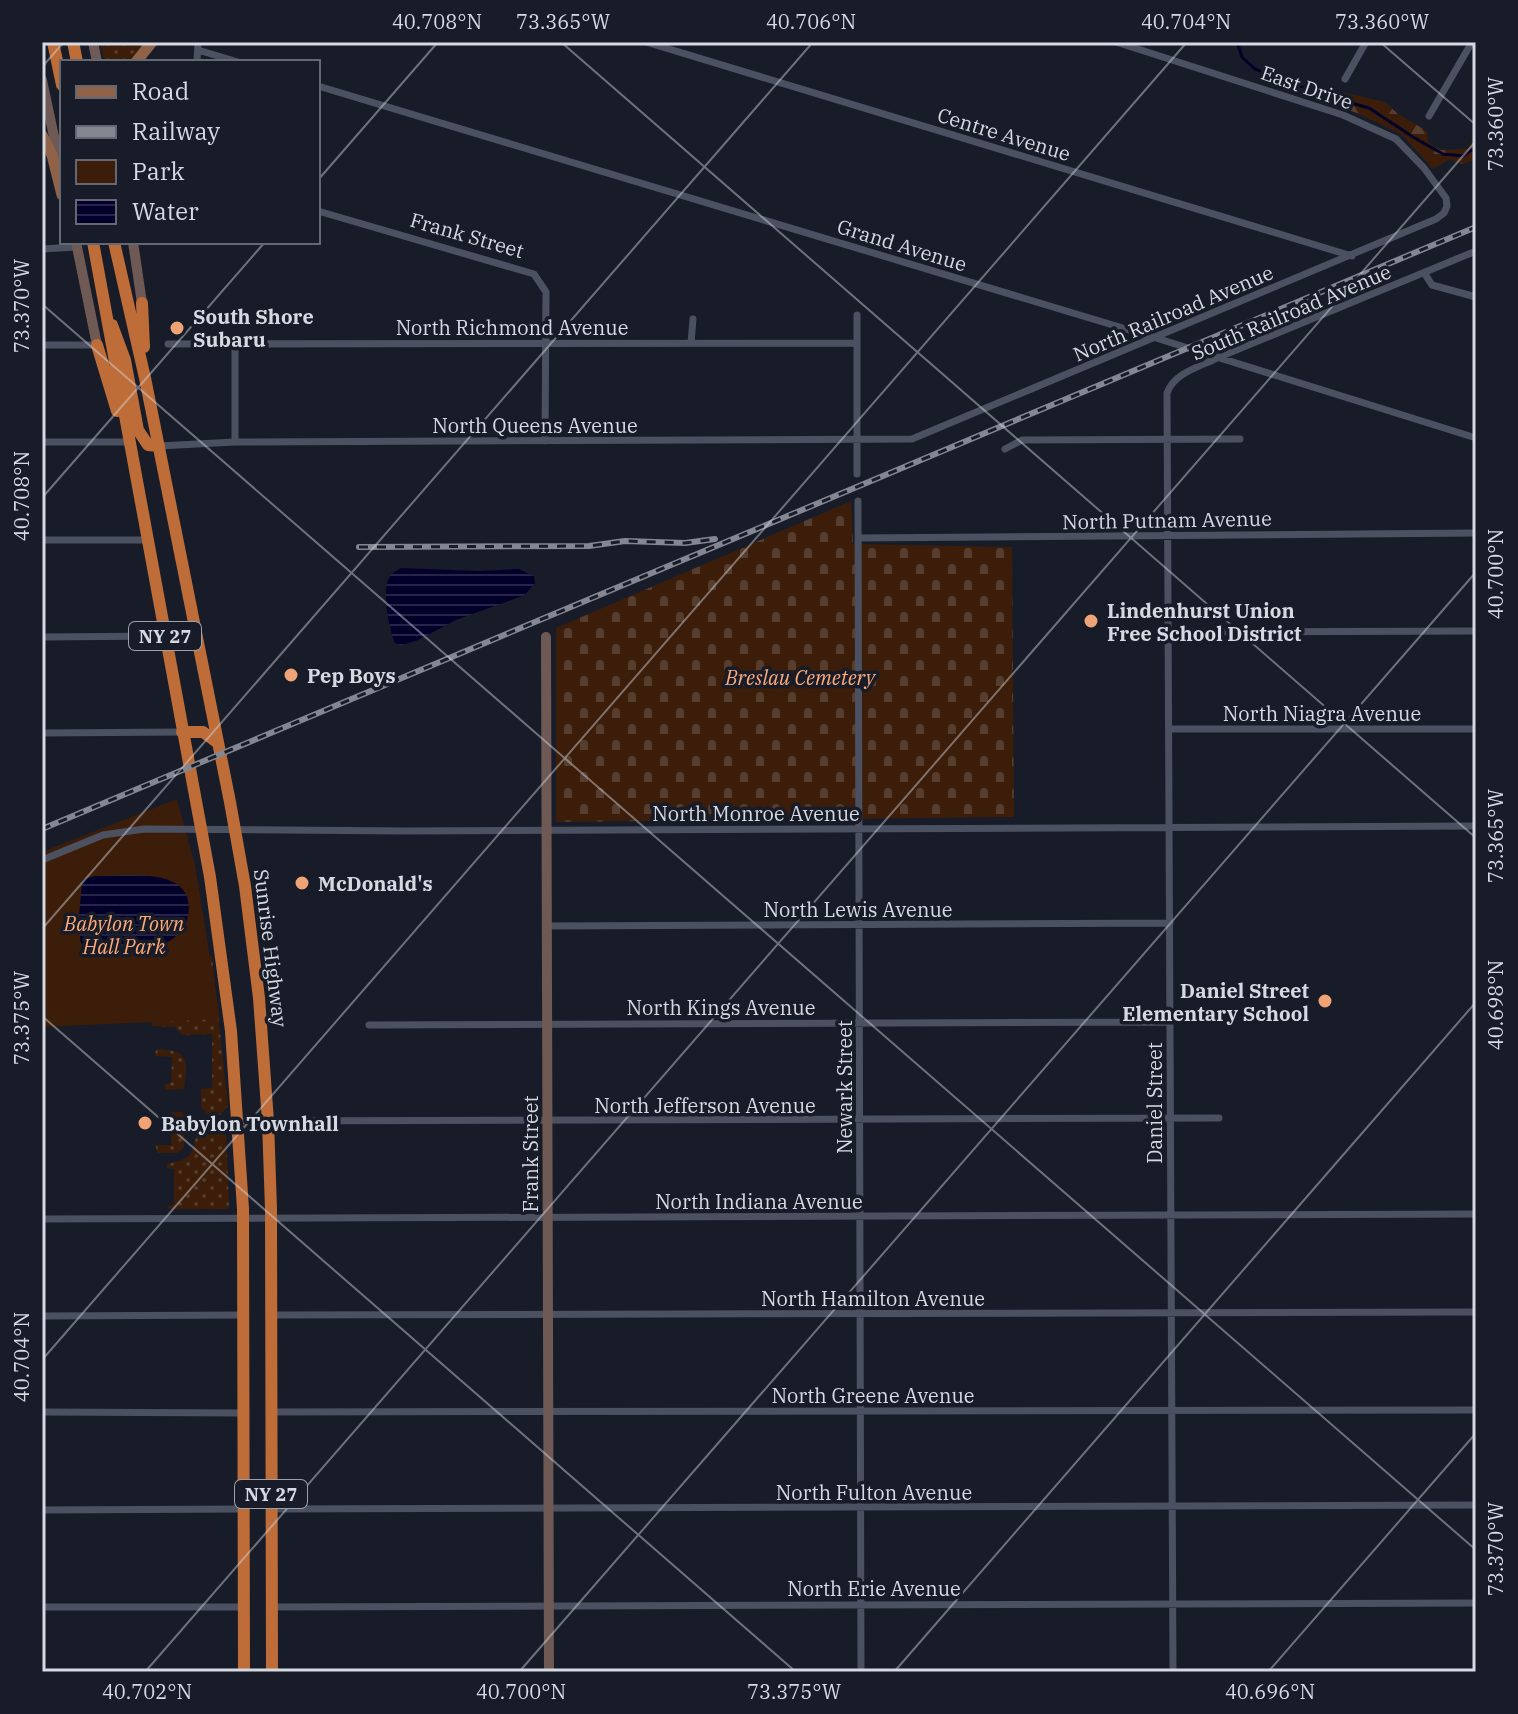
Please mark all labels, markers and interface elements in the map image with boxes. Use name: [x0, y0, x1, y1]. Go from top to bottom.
text: 40.708°N: [392, 8, 482, 35]
text: 73.365°W: [516, 8, 610, 35]
text: 40.706°N: [766, 8, 856, 35]
text: 40.704°N: [1141, 8, 1231, 35]
text: 73.360°W: [1335, 8, 1429, 35]
street label: East Drive: [1257, 59, 1357, 115]
legend: [60, 60, 320, 244]
text: Road: [132, 75, 189, 107]
text: 73.360°W: [1482, 77, 1509, 171]
street label: Centre Avenue: [934, 101, 1074, 167]
text: Railway: [132, 115, 220, 147]
text: Park: [132, 155, 184, 187]
text: Water: [132, 195, 199, 227]
street label: Frank Street: [407, 206, 527, 264]
street label: Grand Avenue: [834, 212, 970, 278]
street label: South Railroad Avenue: [1187, 258, 1395, 366]
text: 73.370°W: [8, 259, 35, 353]
street label: North Railroad Avenue: [1069, 259, 1277, 367]
place label: South Shore Subaru: [193, 303, 314, 353]
street label: North Richmond Avenue: [396, 314, 628, 341]
marker: South Shore Subaru: [168, 319, 186, 337]
street label: North Queens Avenue: [432, 412, 638, 439]
text: 40.708°N: [8, 451, 35, 541]
street label: North Putnam Avenue: [1062, 505, 1272, 535]
text: 40.700°N: [1482, 529, 1509, 619]
place label: Lindenhurst Union Free School District: [1107, 597, 1302, 647]
marker: Lindenhurst Union Free School District: [1082, 612, 1100, 630]
road number: NY 27: [129, 622, 201, 650]
place label: Pep Boys: [307, 662, 396, 689]
park label: Breslau Cemetery: [724, 664, 877, 691]
marker: Pep Boys: [282, 666, 300, 684]
street label: North Niagra Avenue: [1223, 700, 1421, 727]
text: 73.365°W: [1482, 789, 1509, 883]
street label: North Monroe Avenue: [652, 800, 860, 827]
street label: Sunrise Highway: [248, 867, 294, 1029]
place label: McDonald's: [318, 870, 433, 897]
marker: McDonald's: [293, 874, 311, 892]
street label: North Lewis Avenue: [763, 896, 953, 923]
park label: Babylon Town Hall Park: [63, 910, 185, 960]
text: 40.698°N: [1482, 960, 1509, 1050]
text: 73.375°W: [8, 971, 35, 1065]
place label: Daniel Street Elementary School: [1122, 977, 1310, 1027]
marker: Daniel Street Elementary School: [1316, 992, 1334, 1010]
street label: North Kings Avenue: [627, 994, 815, 1021]
street label: Newark Street: [831, 1020, 858, 1154]
street label: Daniel Street: [1141, 1042, 1168, 1164]
street label: North Jefferson Avenue: [594, 1092, 816, 1119]
street label: Frank Street: [517, 1095, 544, 1213]
place label: Babylon Townhall: [161, 1110, 339, 1137]
marker: Babylon Townhall: [136, 1114, 154, 1132]
street label: North Indiana Avenue: [655, 1188, 863, 1215]
street label: North Hamilton Avenue: [761, 1285, 985, 1312]
text: 40.704°N: [8, 1312, 35, 1402]
street label: North Greene Avenue: [771, 1382, 975, 1409]
street label: North Fulton Avenue: [776, 1479, 972, 1506]
road number: NY 27: [235, 1480, 307, 1508]
text: 73.370°W: [1482, 1502, 1509, 1596]
street label: North Erie Avenue: [787, 1575, 961, 1602]
text: 40.702°N: [102, 1678, 192, 1705]
text: 40.700°N: [476, 1678, 566, 1705]
text: 73.375°W: [747, 1678, 841, 1705]
text: 40.696°N: [1225, 1678, 1315, 1705]

